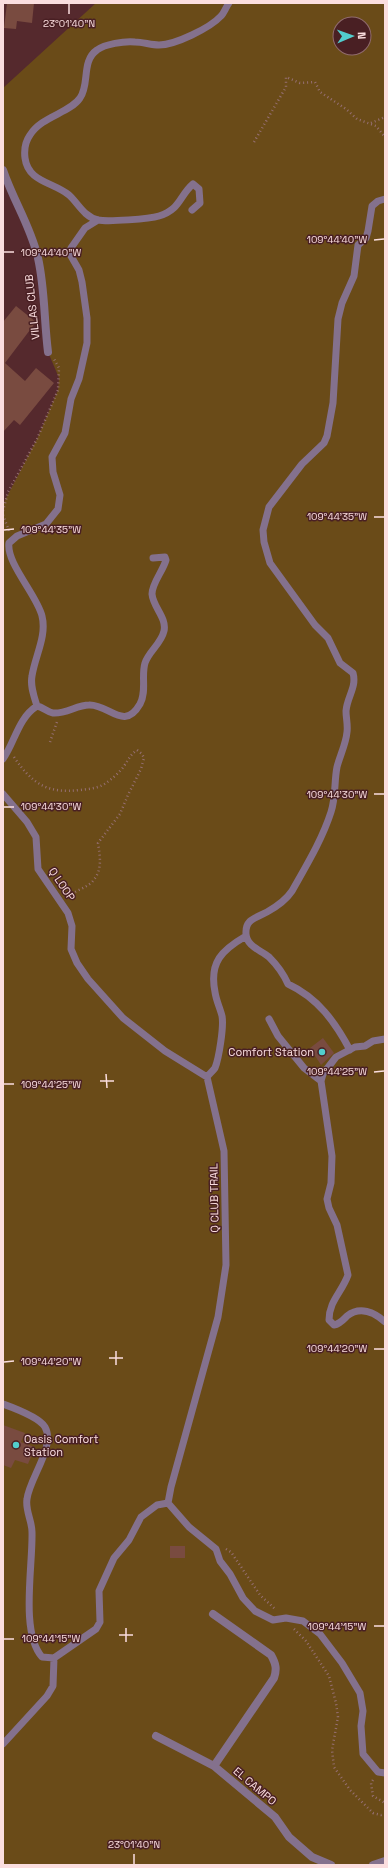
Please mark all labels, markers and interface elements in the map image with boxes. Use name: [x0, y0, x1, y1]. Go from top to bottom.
north arrow: [332, 16, 372, 56]
text: 23°01'40"N: [43, 17, 95, 30]
text: N: [355, 32, 369, 40]
text: 109°44'40"W: [307, 233, 367, 246]
text: 109°44'40"W: [21, 246, 81, 259]
street label: VILLAS CLUB: [22, 274, 42, 340]
text: 109°44'35"W: [307, 510, 367, 523]
text: 109°44'35"W: [21, 523, 81, 536]
text: 109°44'30"W: [307, 788, 368, 801]
text: 109°44'30"W: [21, 800, 82, 813]
street label: Q LOOP: [46, 865, 78, 904]
place label: Comfort Station: [228, 1045, 314, 1059]
marker: Comfort Station: [317, 1047, 327, 1057]
text: 109°44'25"W: [307, 1065, 367, 1078]
text: 109°44'25"W: [21, 1078, 81, 1091]
street label: Q CLUB TRAIL: [206, 1163, 222, 1233]
text: 109°44'20"W: [307, 1342, 368, 1355]
text: 109°44'20"W: [21, 1355, 82, 1368]
place label: Oasis Comfort Station: [24, 1432, 99, 1459]
marker: Oasis Comfort Station: [11, 1440, 21, 1450]
text: 109°44'15"W: [308, 1620, 366, 1633]
text: 109°44'15"W: [22, 1632, 80, 1645]
street label: EL CAMPO: [231, 1764, 279, 1808]
text: 23°01'40"N: [108, 1838, 160, 1851]

